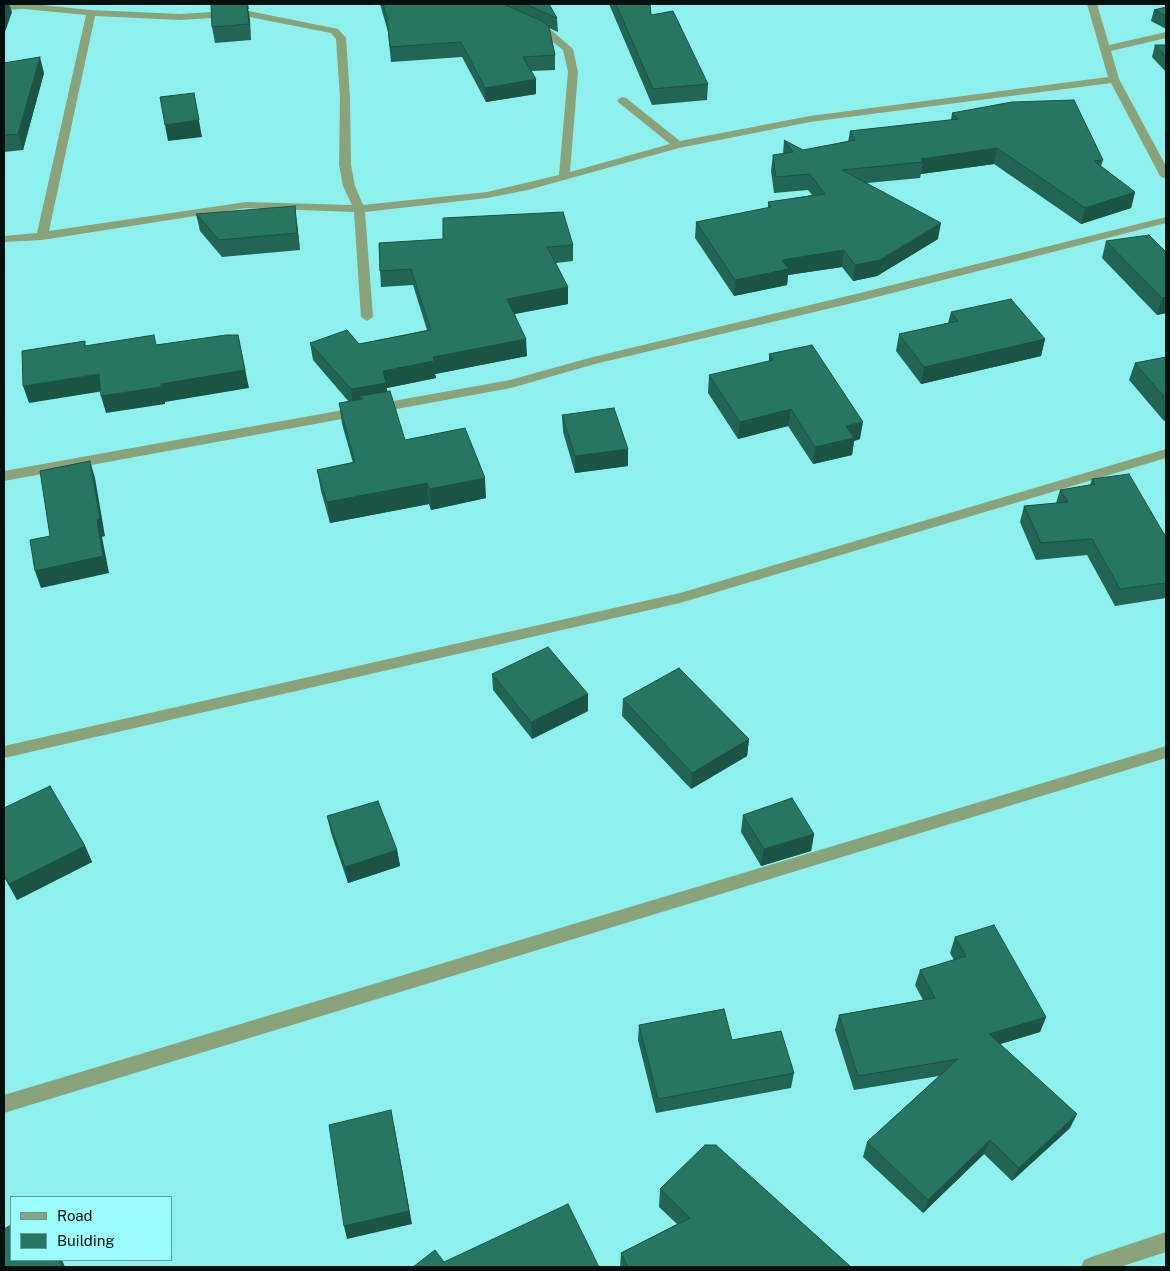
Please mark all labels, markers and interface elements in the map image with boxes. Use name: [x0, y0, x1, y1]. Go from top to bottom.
legend: [10, 1196, 172, 1261]
text: Road: [57, 1207, 93, 1224]
text: Building: [57, 1232, 115, 1249]

